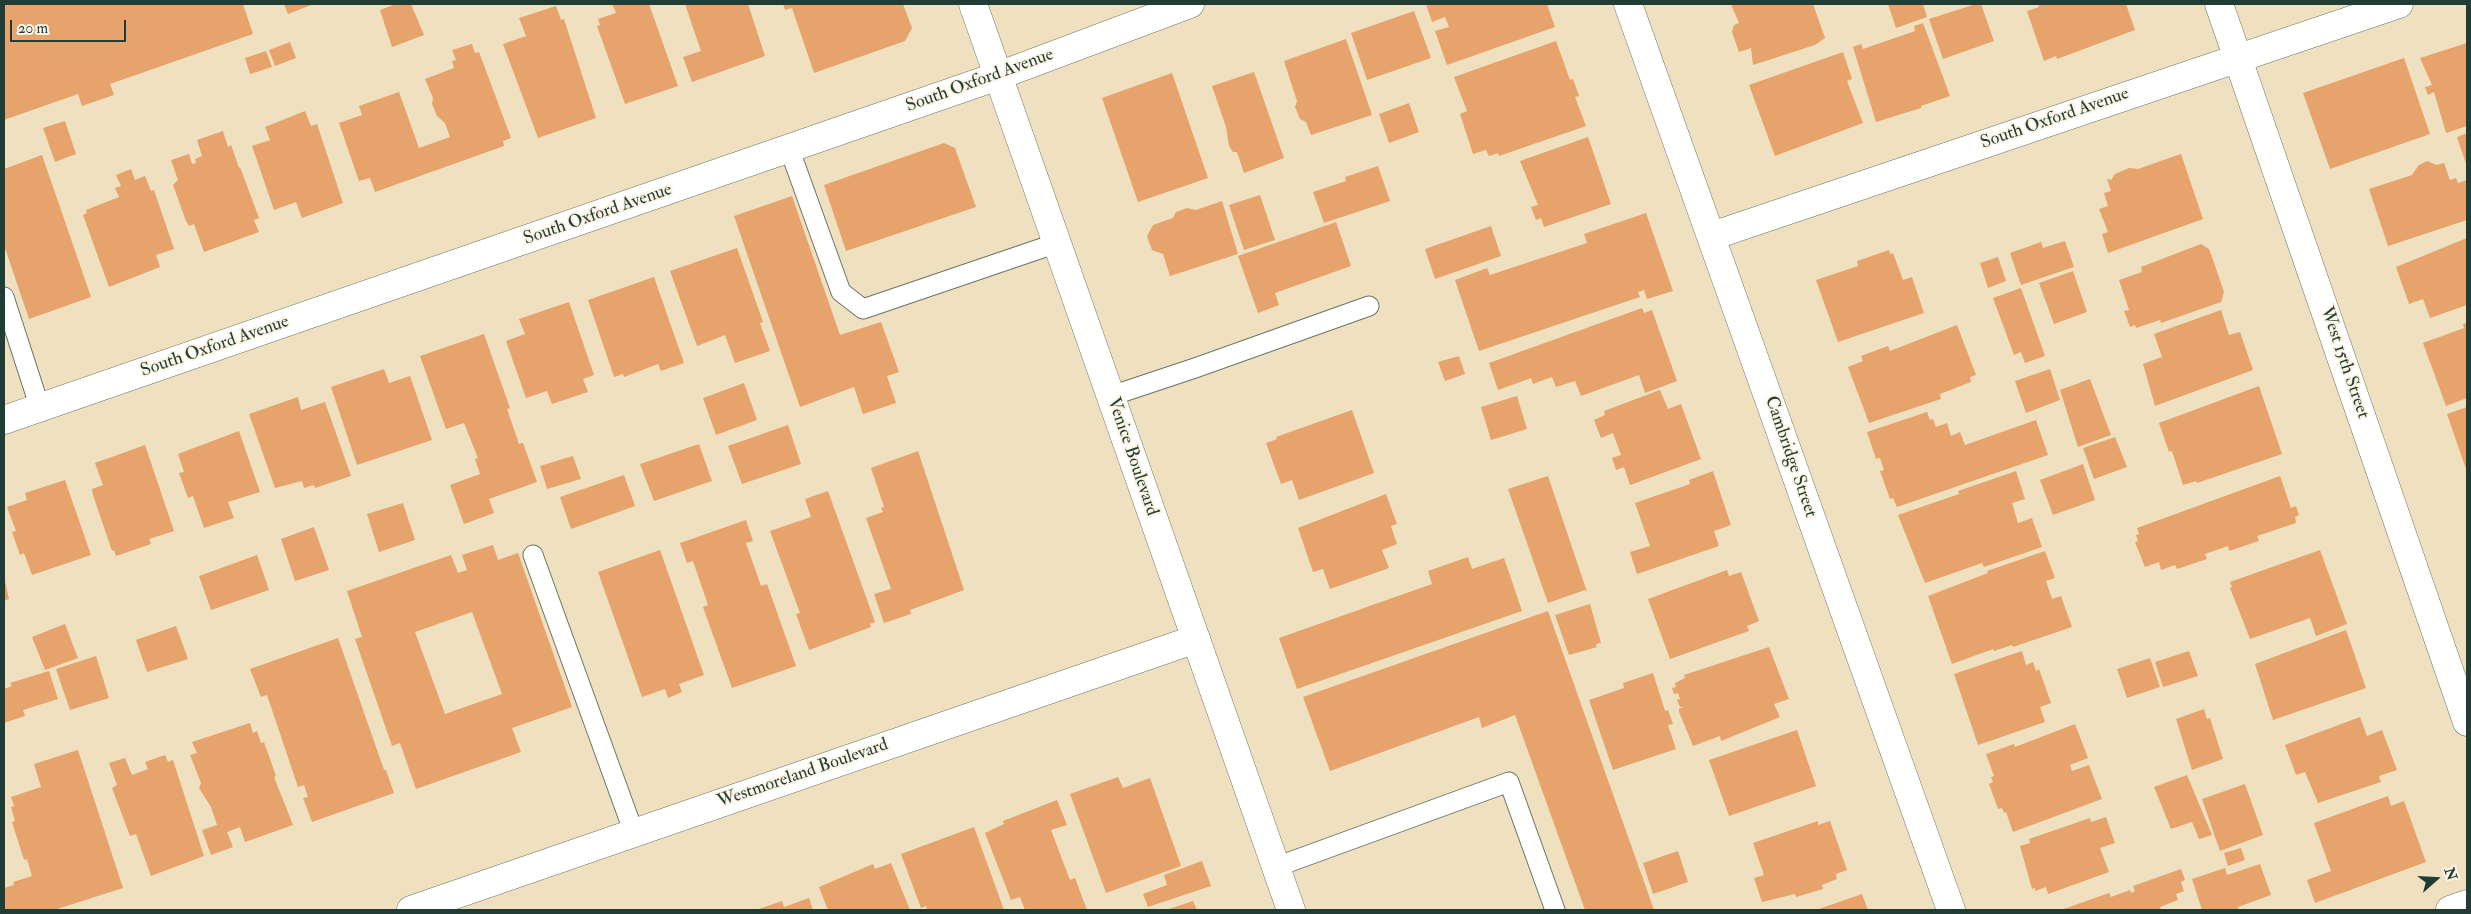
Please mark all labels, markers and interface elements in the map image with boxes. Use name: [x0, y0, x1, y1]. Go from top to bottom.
scale bar: [12, 10, 129, 42]
text: 20 m: [18, 19, 48, 38]
street label: South Oxford Avenue: [903, 44, 1057, 118]
street label: South Oxford Avenue: [1978, 83, 2132, 155]
street label: South Oxford Avenue: [521, 179, 675, 251]
street label: West 15th Street: [2315, 304, 2373, 422]
street label: South Oxford Avenue: [138, 311, 292, 383]
street label: Cambridge Street: [1759, 393, 1821, 521]
street label: Venice Boulevard: [1102, 395, 1162, 519]
street label: Westmoreland Boulevard: [715, 735, 891, 813]
north arrow: [2411, 854, 2461, 904]
text: N: [2441, 865, 2461, 883]

